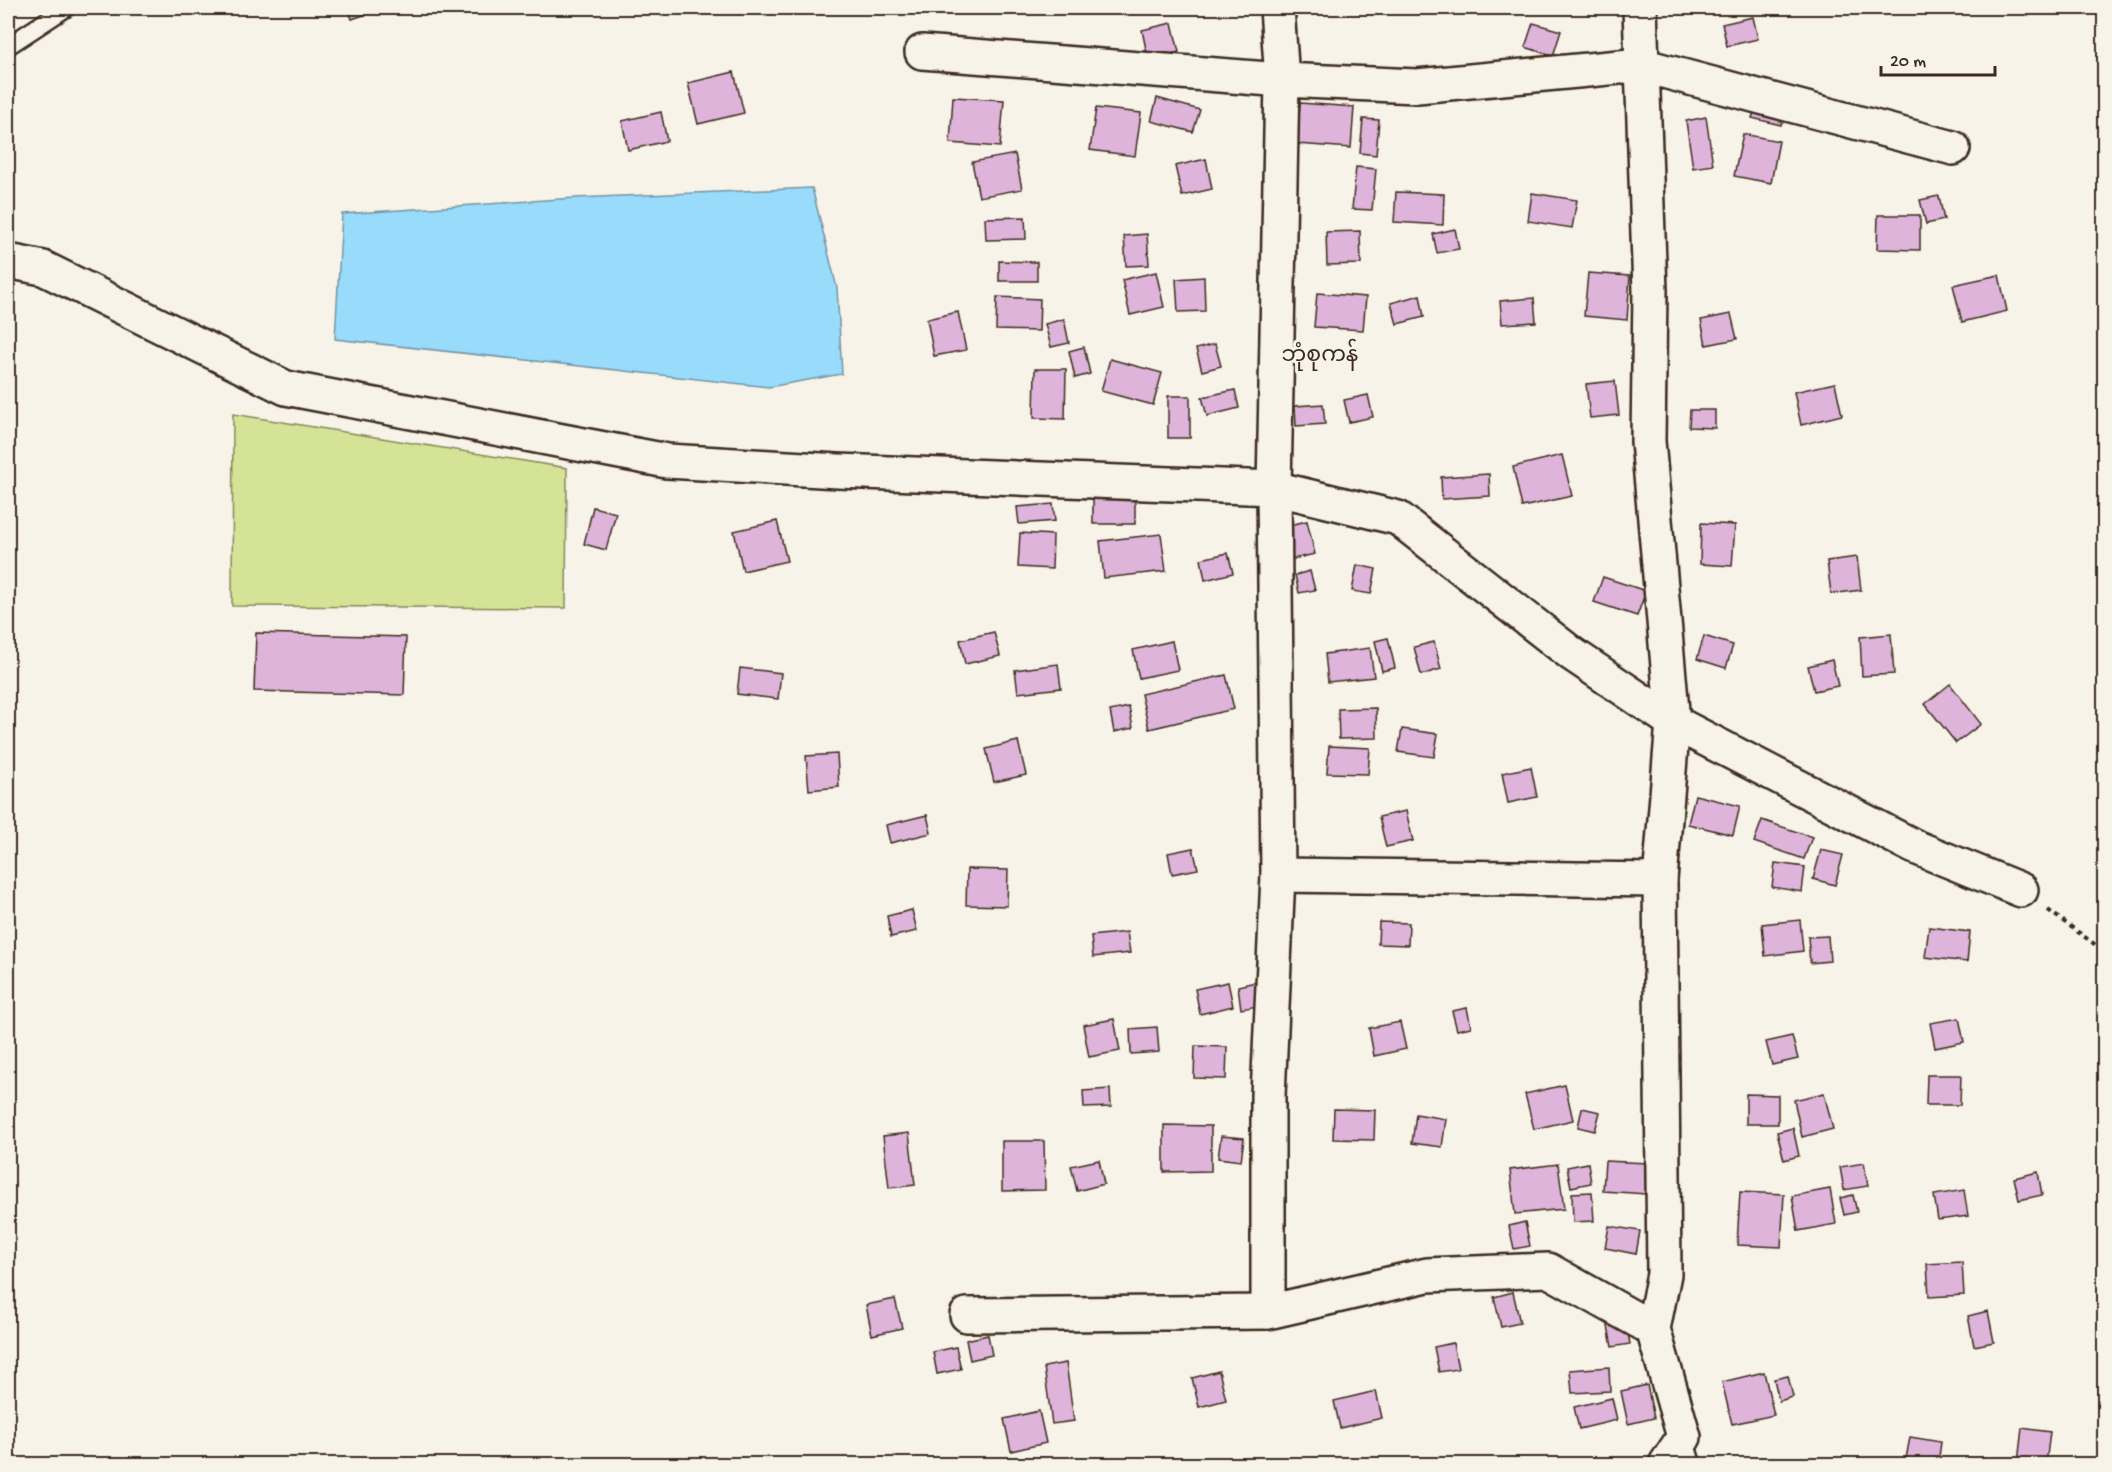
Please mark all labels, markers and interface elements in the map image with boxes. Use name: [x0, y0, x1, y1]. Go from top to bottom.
scale bar: [1881, 39, 1995, 77]
text: 20 m: [1890, 52, 1926, 73]
district label: ဘုံစုကန်: [1282, 338, 1358, 371]

